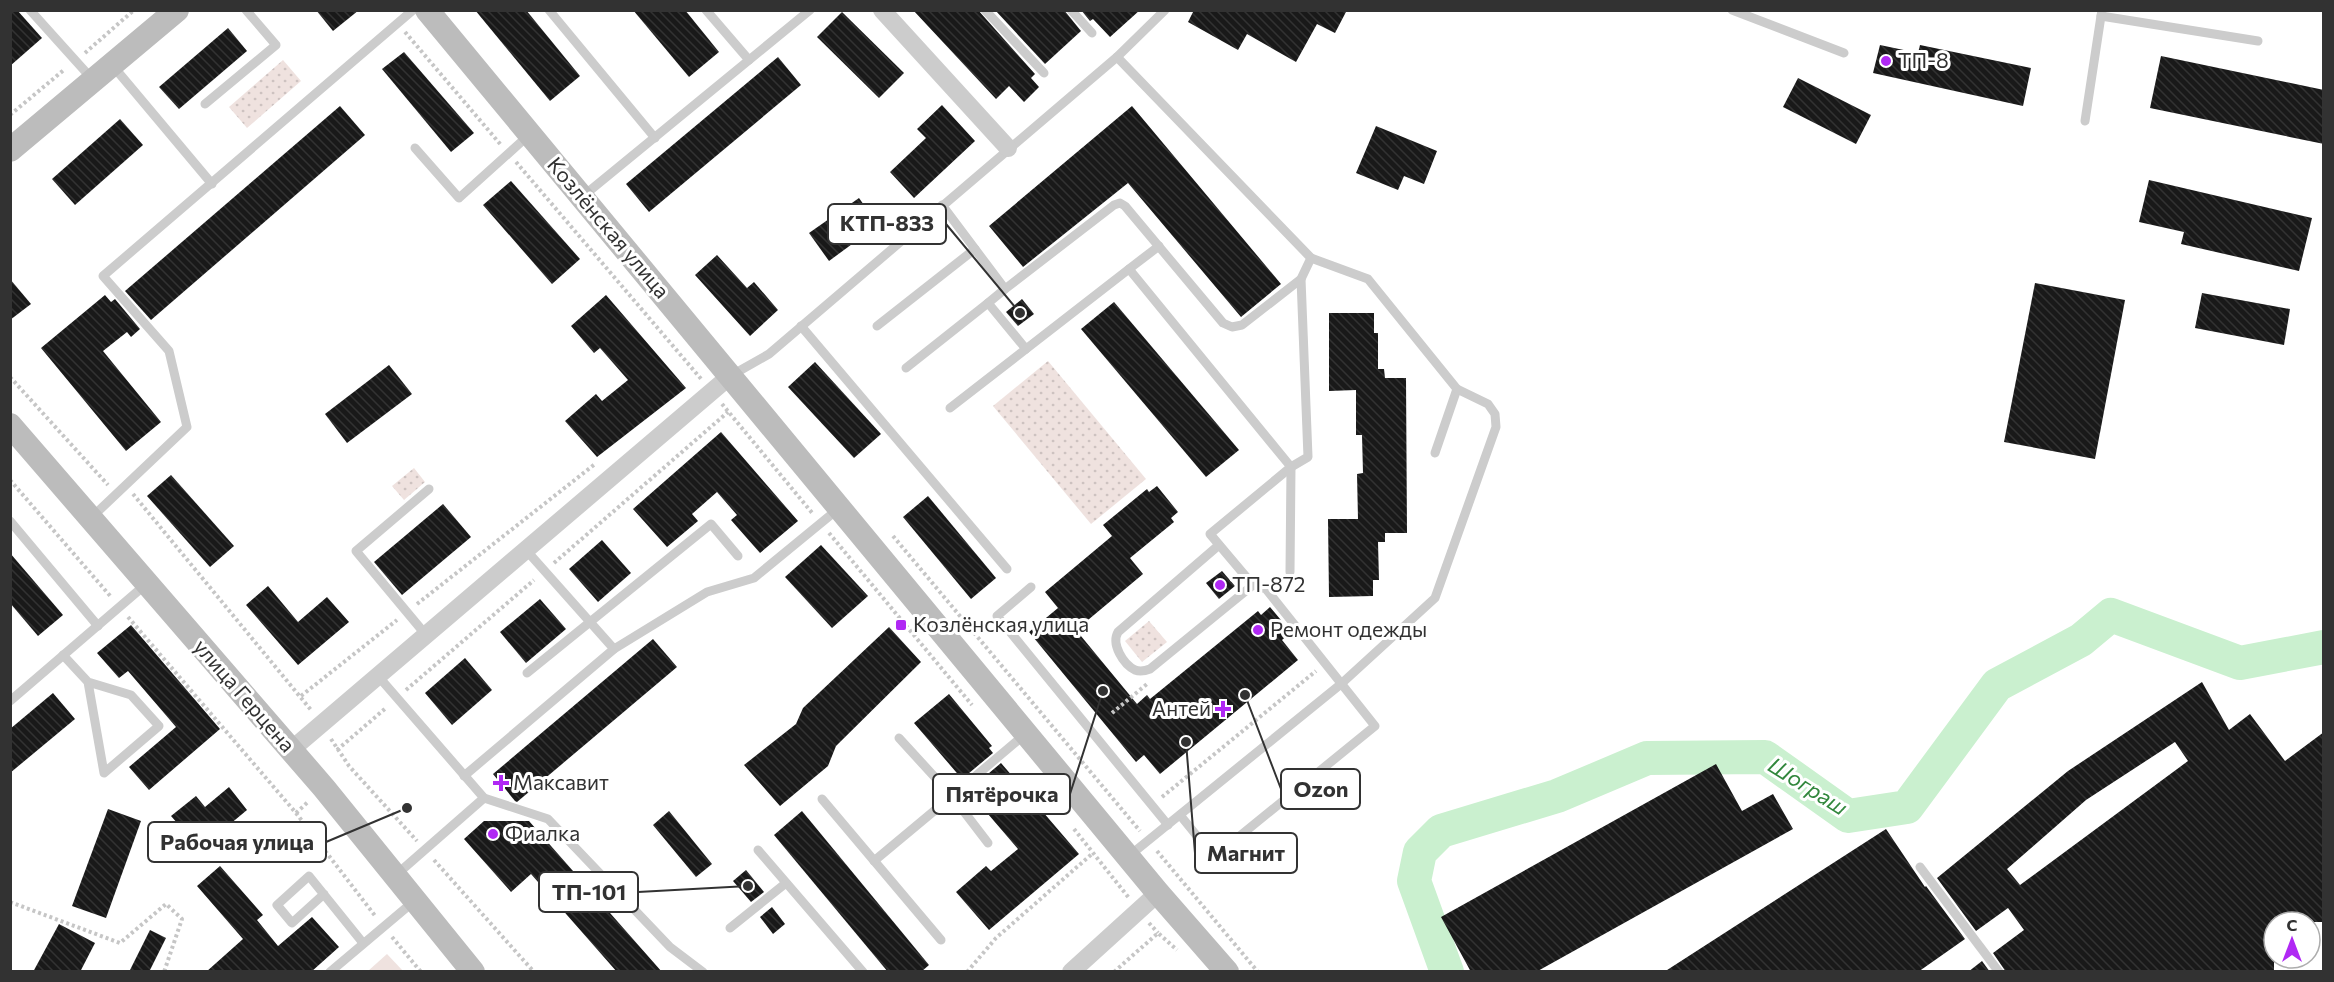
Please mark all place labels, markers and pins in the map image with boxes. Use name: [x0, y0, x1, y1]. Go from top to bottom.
place label: ТП-8: [1898, 47, 1949, 72]
marker: ТП-8: [1879, 54, 1893, 68]
callout: КТП-833: [828, 204, 946, 244]
place label: ТП-872: [1232, 571, 1305, 596]
marker: ТП-872: [1213, 578, 1227, 592]
place label: Козлёнская улица: [913, 611, 1089, 636]
place label: Ремонт одежды: [1270, 616, 1427, 641]
marker: Козлёнская улица: [894, 618, 908, 632]
marker: Ремонт одежды: [1251, 623, 1265, 637]
place label: Антей: [1152, 695, 1211, 720]
marker: Антей: [1216, 702, 1230, 716]
place label: Максавит: [513, 769, 609, 794]
callout: Ozon: [1281, 769, 1360, 809]
callout: Пятёрочка: [933, 774, 1070, 814]
marker: Максавит: [494, 776, 508, 790]
place label: Фиалка: [505, 820, 580, 845]
callout: Рабочая улица: [148, 822, 326, 862]
marker: Фиалка: [486, 827, 500, 841]
callout: Магнит: [1195, 833, 1297, 873]
callout: ТП-101: [539, 872, 638, 912]

